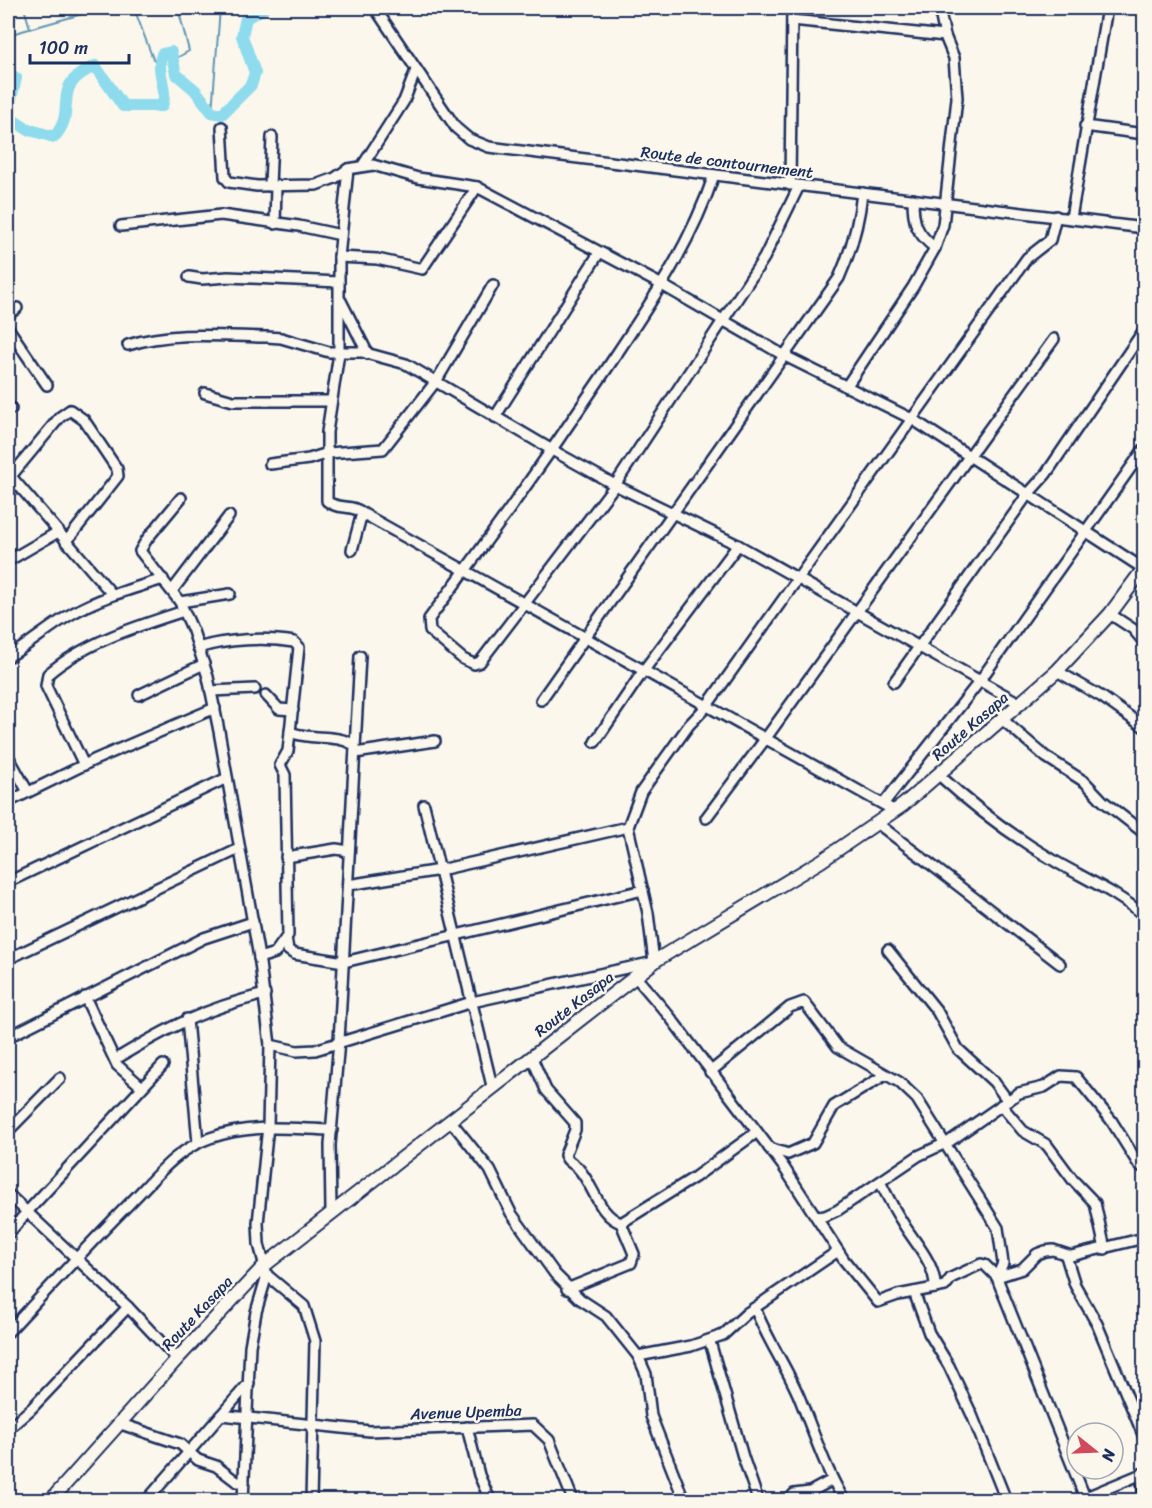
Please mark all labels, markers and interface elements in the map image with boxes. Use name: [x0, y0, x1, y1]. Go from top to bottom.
scale bar: [30, 27, 129, 65]
text: 100 m: [39, 32, 88, 64]
street label: Route de contournement: [639, 137, 815, 187]
street label: Route Kasapa: [925, 684, 1015, 768]
street label: Route Kasapa: [528, 963, 620, 1045]
street label: Route Kasapa: [154, 1268, 240, 1358]
street label: Avenue Upemba: [409, 1396, 523, 1428]
north arrow: [1065, 1421, 1125, 1481]
text: N: [1093, 1445, 1125, 1466]

